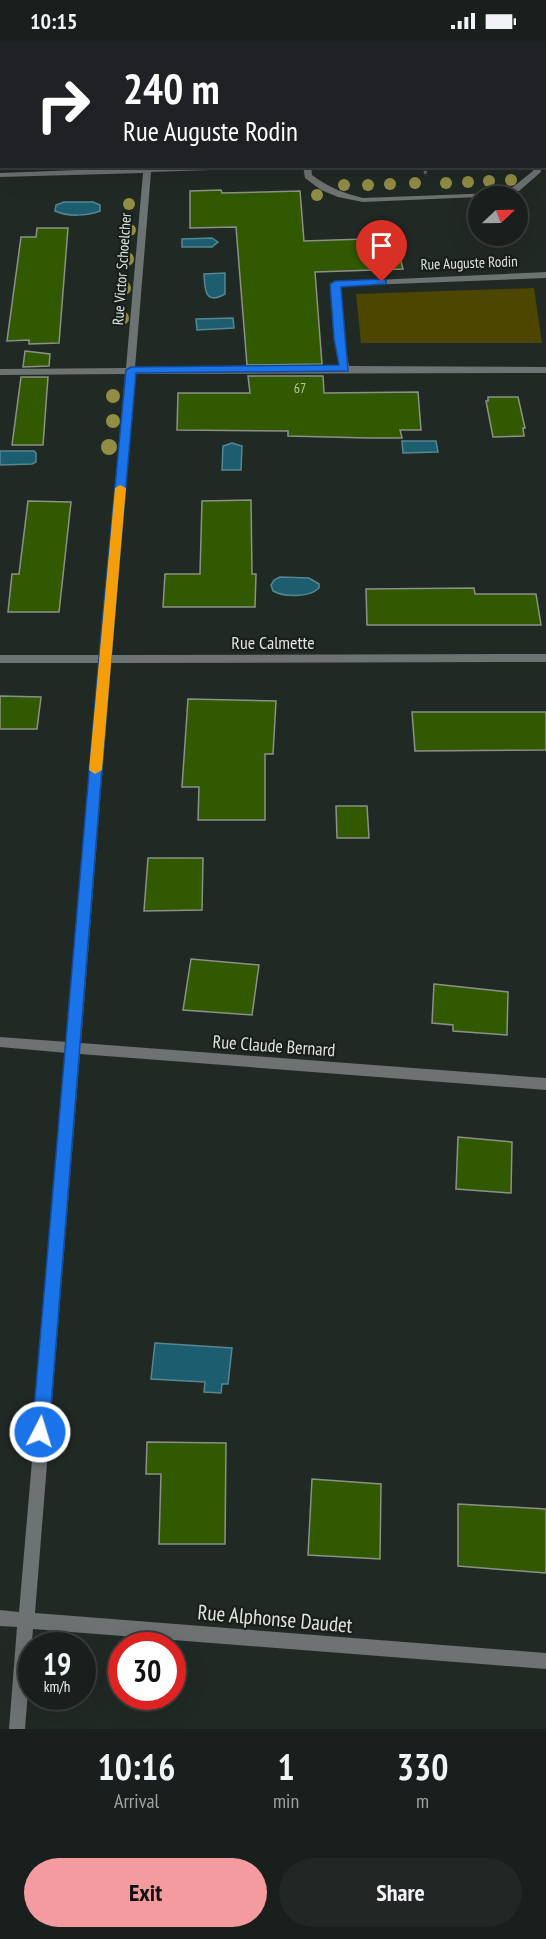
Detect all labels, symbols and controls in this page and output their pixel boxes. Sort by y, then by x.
text: 10:15 [30,7,78,35]
text: 240 m [123,61,220,116]
icon: right [24,66,102,144]
text: Rue Auguste Rodin [123,114,298,148]
north arrow [468,186,528,246]
map controls [468,186,528,246]
street label: Rue Victor Schoelcher [108,211,135,326]
pin [356,220,407,282]
icon: arrive [365,229,398,262]
street label: Rue Auguste Rodin [420,251,518,274]
house number: 67 [294,379,306,397]
street label: Rue Calmette [231,631,315,654]
street label: Rue Claude Bernard [212,1030,336,1061]
position arrow [8,1400,72,1464]
street label: Rue Alphonse Daudet [196,1598,354,1639]
speed limit sign: 30 [108,1632,186,1710]
text: 19 [43,1644,71,1683]
text: km/h [44,1677,70,1696]
text: 10:16 [98,1743,175,1790]
text: 1 [277,1743,295,1790]
text: 330 [397,1743,448,1790]
text: Arrival [114,1788,159,1814]
text: min [273,1788,299,1814]
text: m [416,1788,429,1814]
button: Exit [24,1858,267,1927]
button: Share [279,1858,522,1927]

